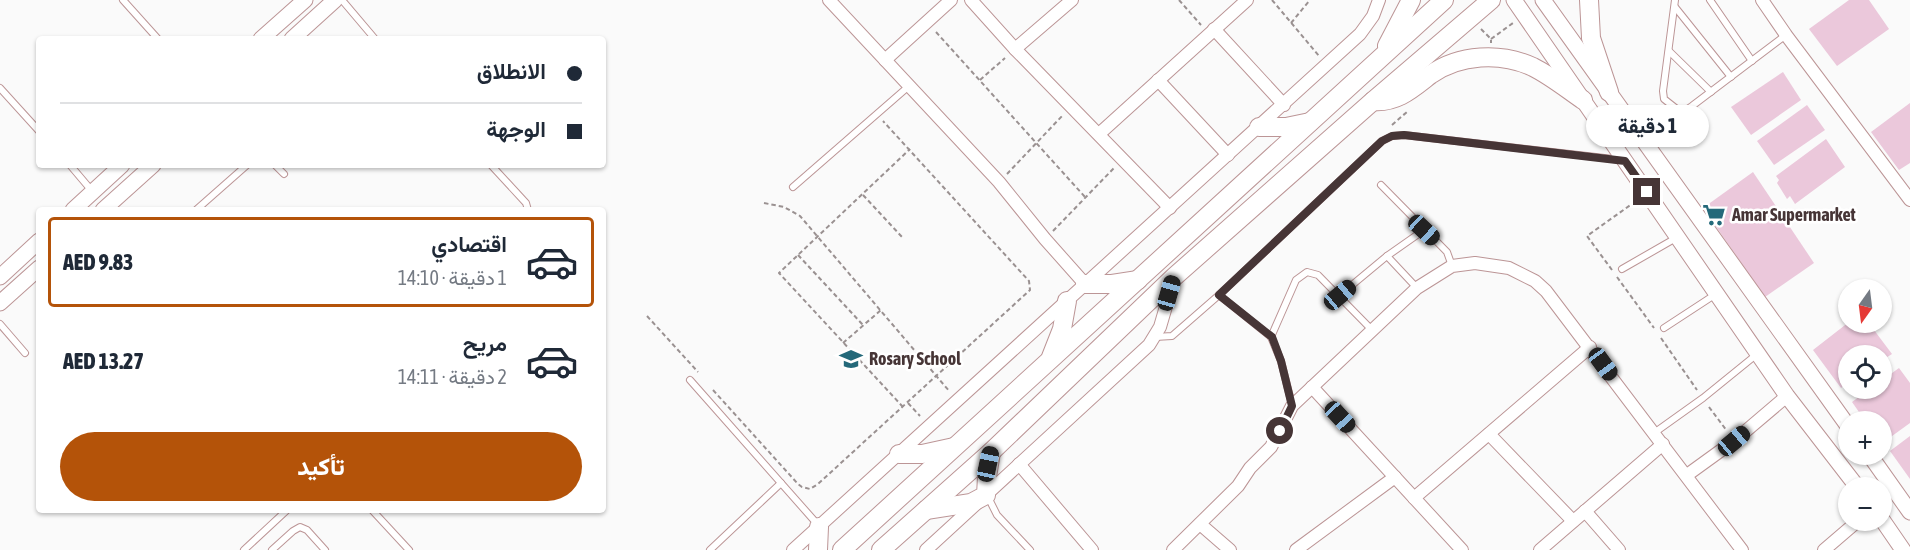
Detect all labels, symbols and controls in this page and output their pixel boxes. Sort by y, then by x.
text: الانطلاق [477,58,546,84]
callout: 1 دقيقة [1586,105,1708,147]
text: 1 دقيقة [1618,114,1677,137]
text: الوجهة [486,116,546,142]
route end [1633,178,1660,205]
supermarket icon: Amar Supermarket [1701,202,1727,228]
place label: Amar Supermarket [1731,204,1857,225]
car [1405,211,1443,249]
text: اقتصادي [431,231,507,257]
icon: car [525,235,579,289]
text: AED 9.83 [63,249,133,275]
text: 1 دقيقة · 14:10 [398,266,507,289]
car [1155,273,1183,313]
car [1320,277,1360,313]
north arrow [1838,279,1892,333]
map controls [1838,279,1892,531]
text: مريح [463,330,507,356]
icon: car [525,334,579,388]
car [1585,344,1621,384]
button: locate [1838,345,1892,399]
school or university icon: Rosary School [838,346,864,372]
text: AED 13.27 [63,348,144,374]
place label: Rosary School [869,348,961,369]
text: 2 دقيقة · 14:11 [398,365,507,388]
car [1321,398,1359,436]
button: + [1838,411,1892,465]
route start [1266,417,1293,444]
car [1714,423,1754,459]
button: تأكيد [60,432,582,501]
car [975,445,1001,483]
button: − [1838,477,1892,531]

